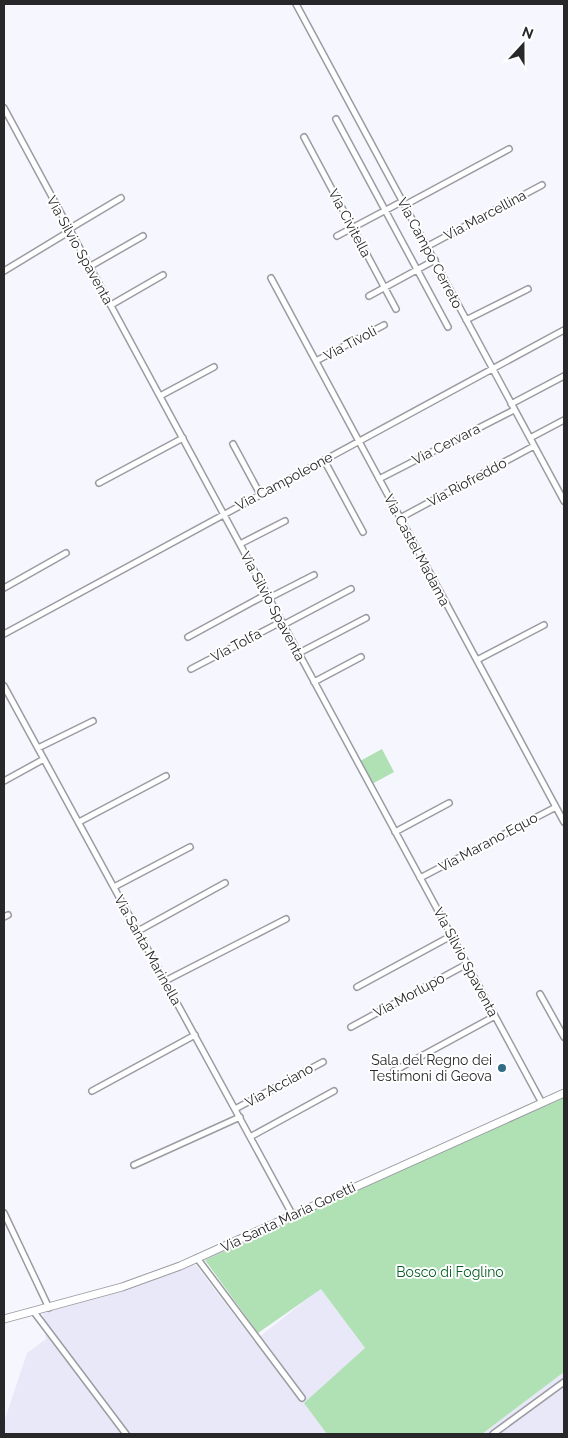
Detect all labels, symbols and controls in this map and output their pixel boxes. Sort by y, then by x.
north arrow [498,20,548,70]
text: N [520,23,536,42]
street label: Via Civitella [325,186,375,260]
street label: Via Marcellina [441,187,529,243]
street label: Via Silvio Spaventa [44,193,116,307]
street label: Via Campo Cerreto [394,195,466,311]
street label: Via Tivoli [321,322,379,364]
street label: Via Cervara [409,420,483,468]
street label: Via Campoleone [233,449,335,513]
street label: Via Riofreddo [425,454,509,510]
street label: Via Castel Madama [381,491,453,609]
street label: Via Silvio Spaventa [237,549,309,663]
street label: Via Tolfa [208,625,264,665]
street label: Via Marano Equo [436,809,540,875]
street label: Via Santa Marinella [111,892,185,1008]
street label: Via Silvio Spaventa [430,905,502,1019]
street label: Via Morlupo [371,970,447,1020]
place label: Sala del Regno dei Testimoni di Geova [370,1052,492,1084]
street label: Via Acciano [242,1060,316,1110]
marker: Sala del Regno dei Testimoni di Geova [496,1062,508,1074]
street label: Via Santa Maria Goretti [218,1179,358,1255]
park label: Bosco di Foglino [396,1264,504,1280]

